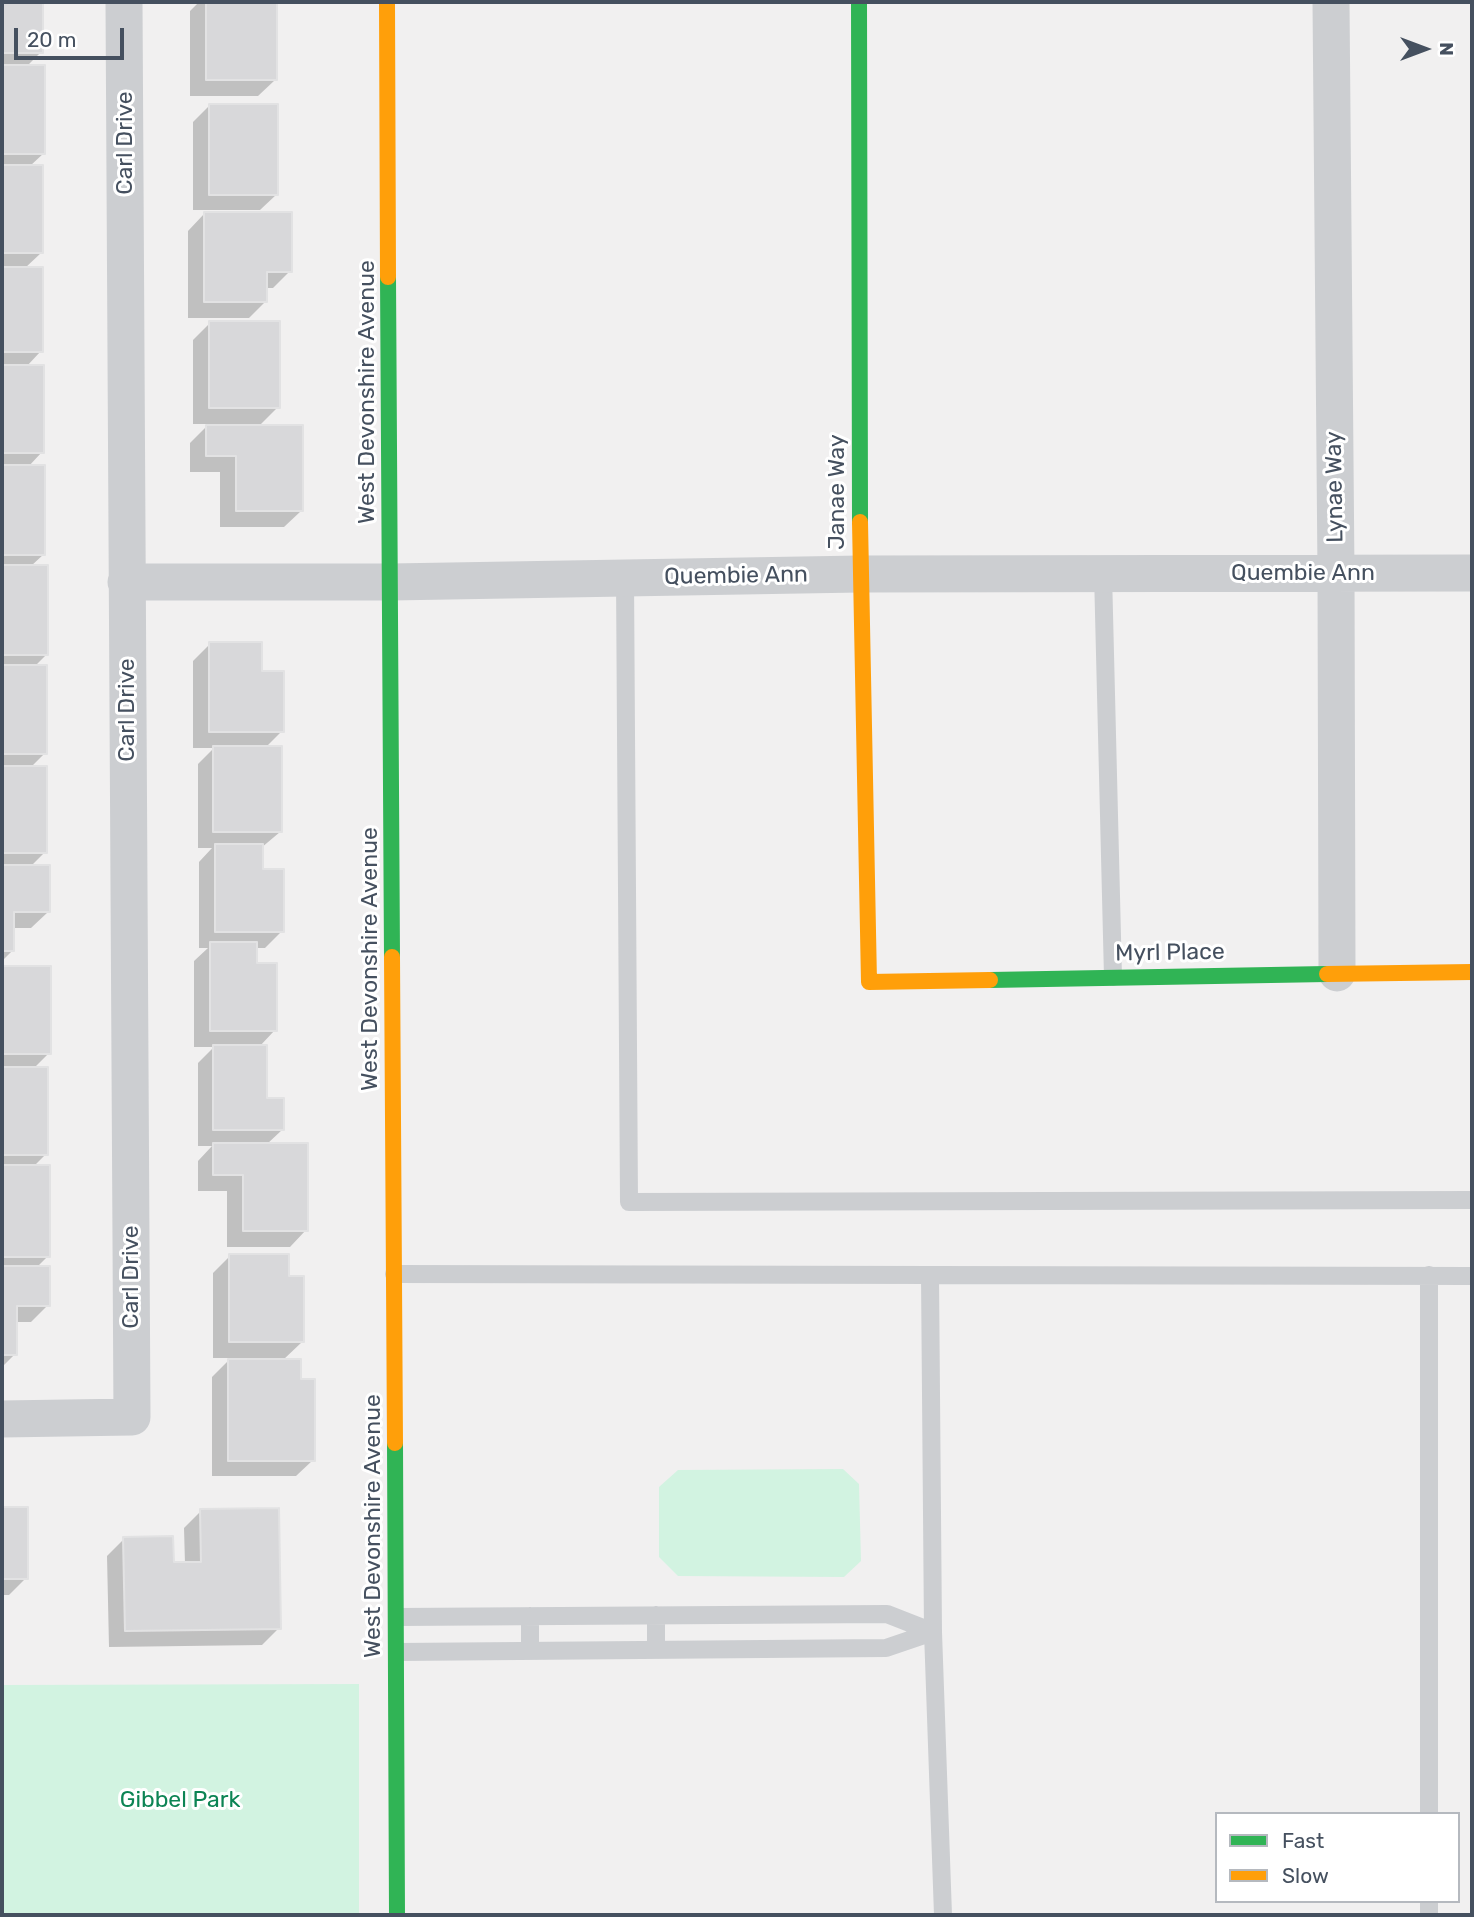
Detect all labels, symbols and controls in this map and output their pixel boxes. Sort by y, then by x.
scale bar [18,14,128,58]
north arrow [1390,14,1460,84]
text: 20 m [27,27,76,52]
text: N [1435,42,1458,56]
street label: Carl Drive [111,91,139,195]
street label: West Devonshire Avenue [353,260,381,524]
street label: Lynae Way [1320,431,1350,543]
street label: Janae Way [823,434,851,550]
street label: Quembie Ann [1231,559,1375,587]
street label: Quembie Ann [664,561,808,591]
street label: Carl Drive [113,658,141,762]
street label: West Devonshire Avenue [356,827,384,1091]
street label: Myrl Place [1115,938,1225,968]
street label: Carl Drive [117,1225,145,1329]
street label: West Devonshire Avenue [359,1394,387,1658]
park label: Gibbel Park [120,1786,240,1814]
legend [1215,1812,1460,1903]
text: Fast [1282,1828,1324,1853]
text: Slow [1282,1863,1329,1888]

